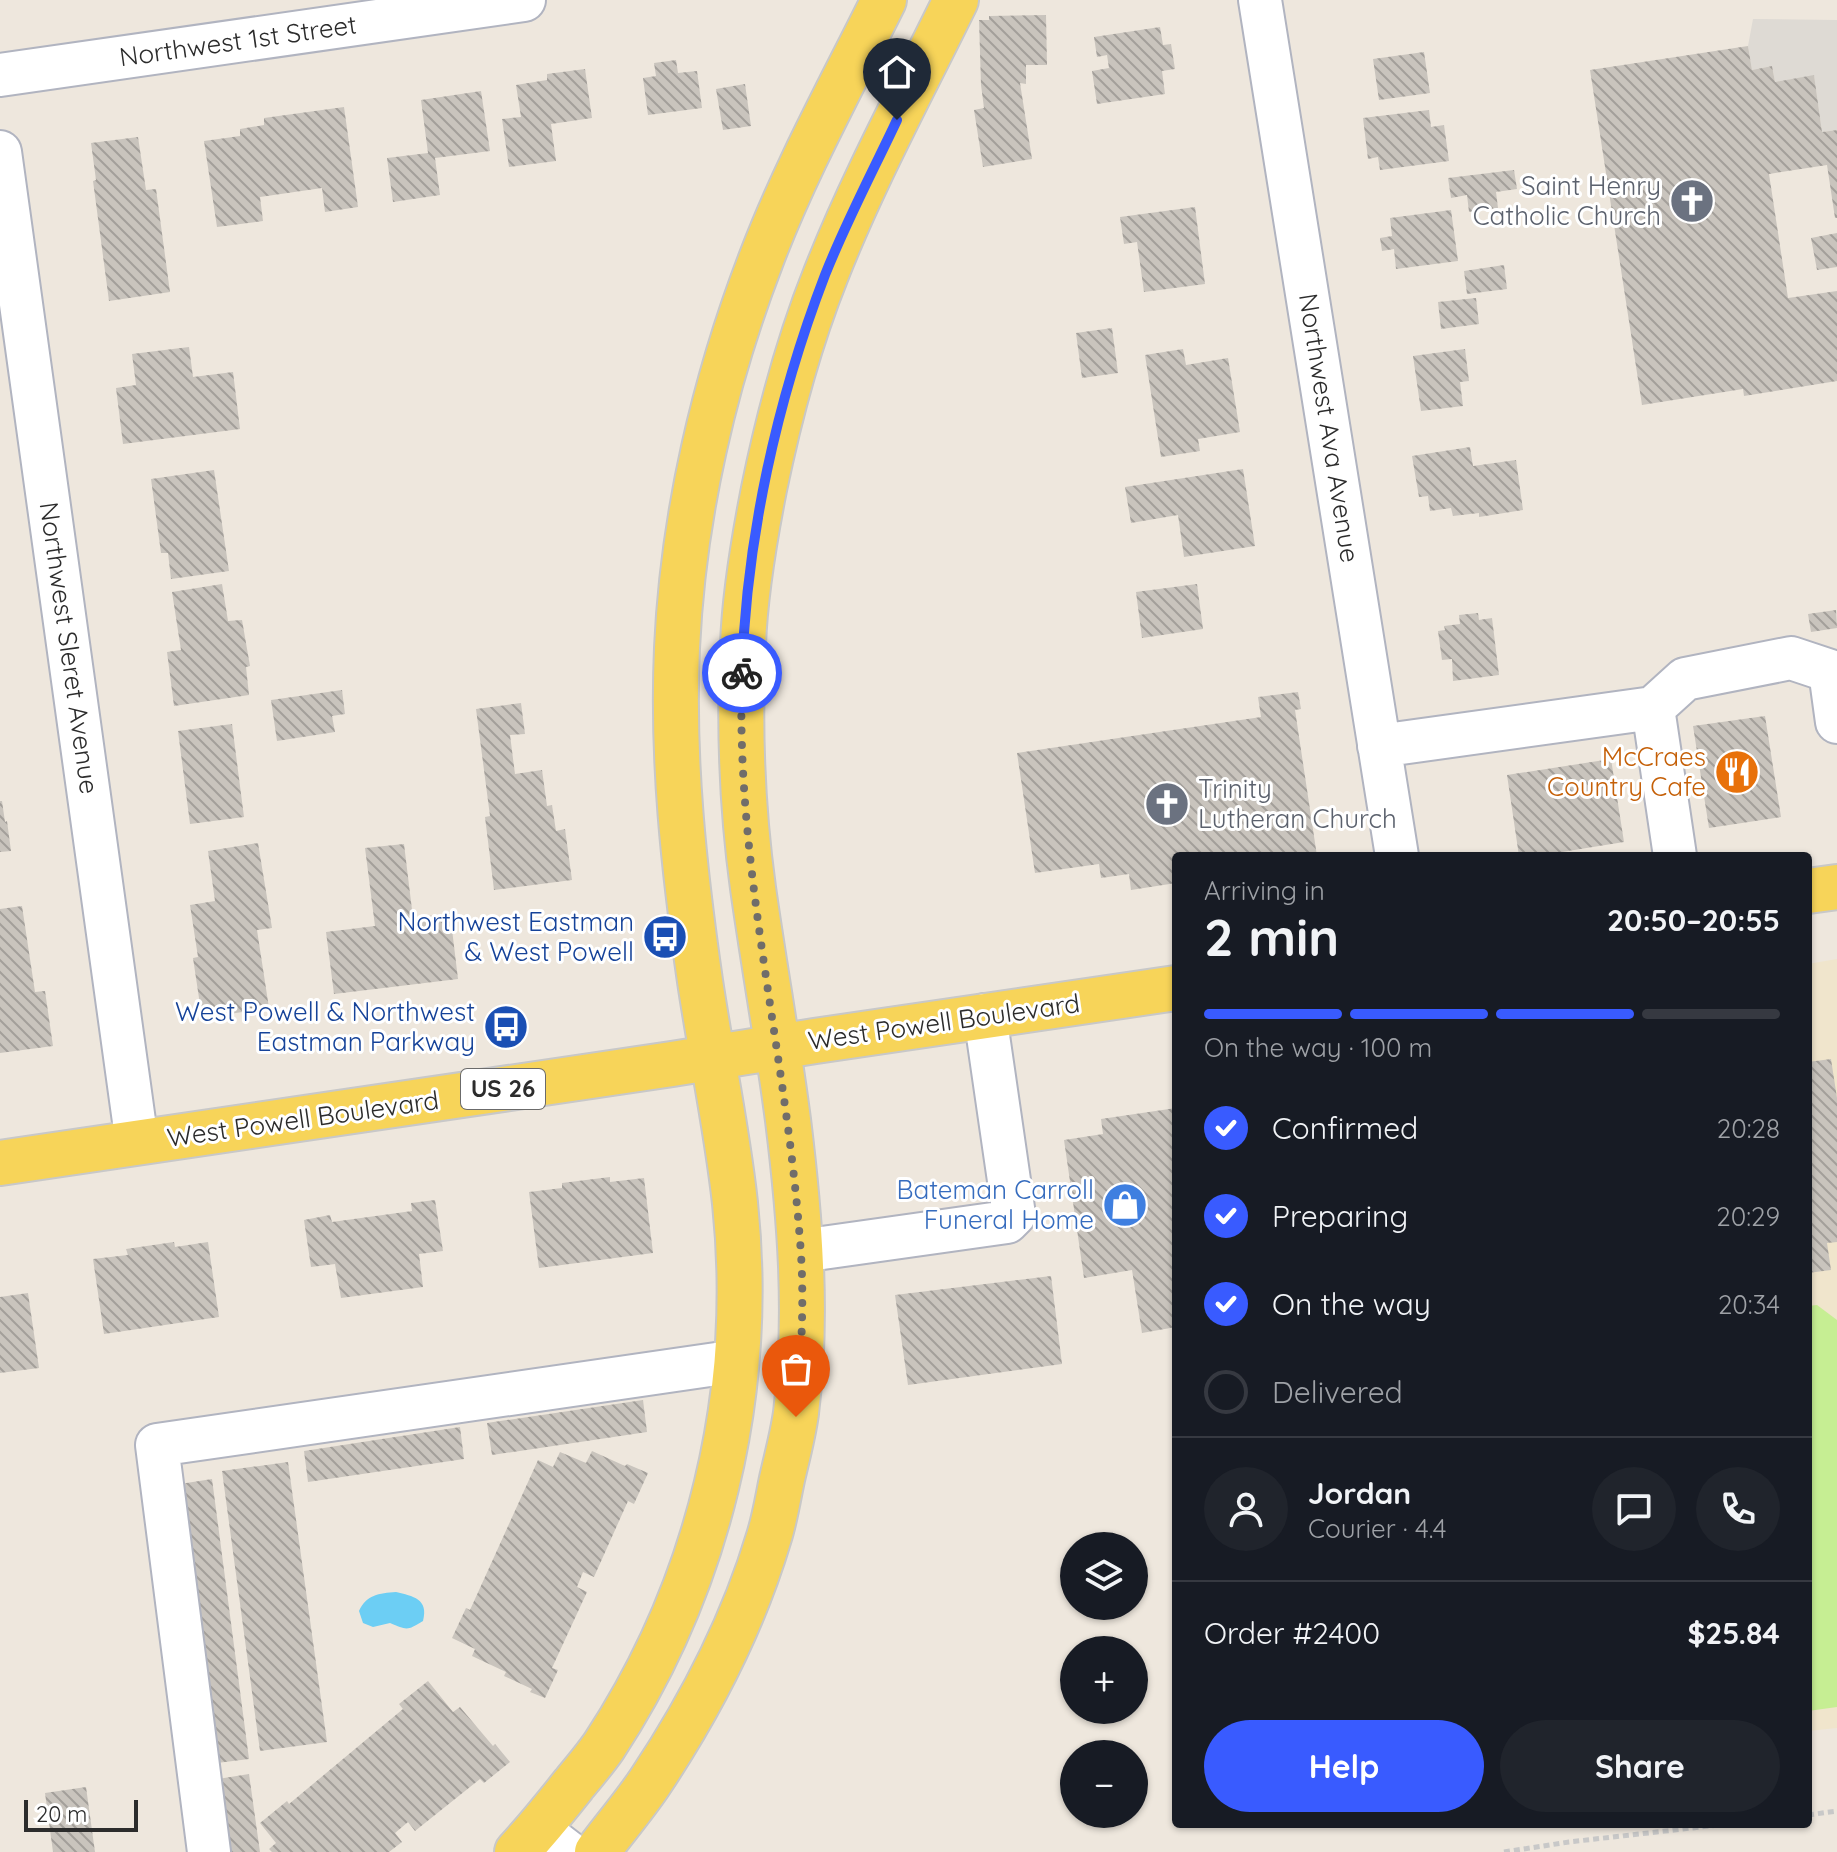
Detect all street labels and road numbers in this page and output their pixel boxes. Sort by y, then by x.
street label: Northwest 1st Street [117,8,359,74]
street label: Northwest Ava Avenue [1292,291,1367,565]
street label: Northwest Sleret Avenue [33,500,106,796]
street label: West Powell Boulevard [806,986,1082,1057]
road number: US 26 [461,1069,545,1109]
street label: West Powell Boulevard [165,1083,441,1154]

